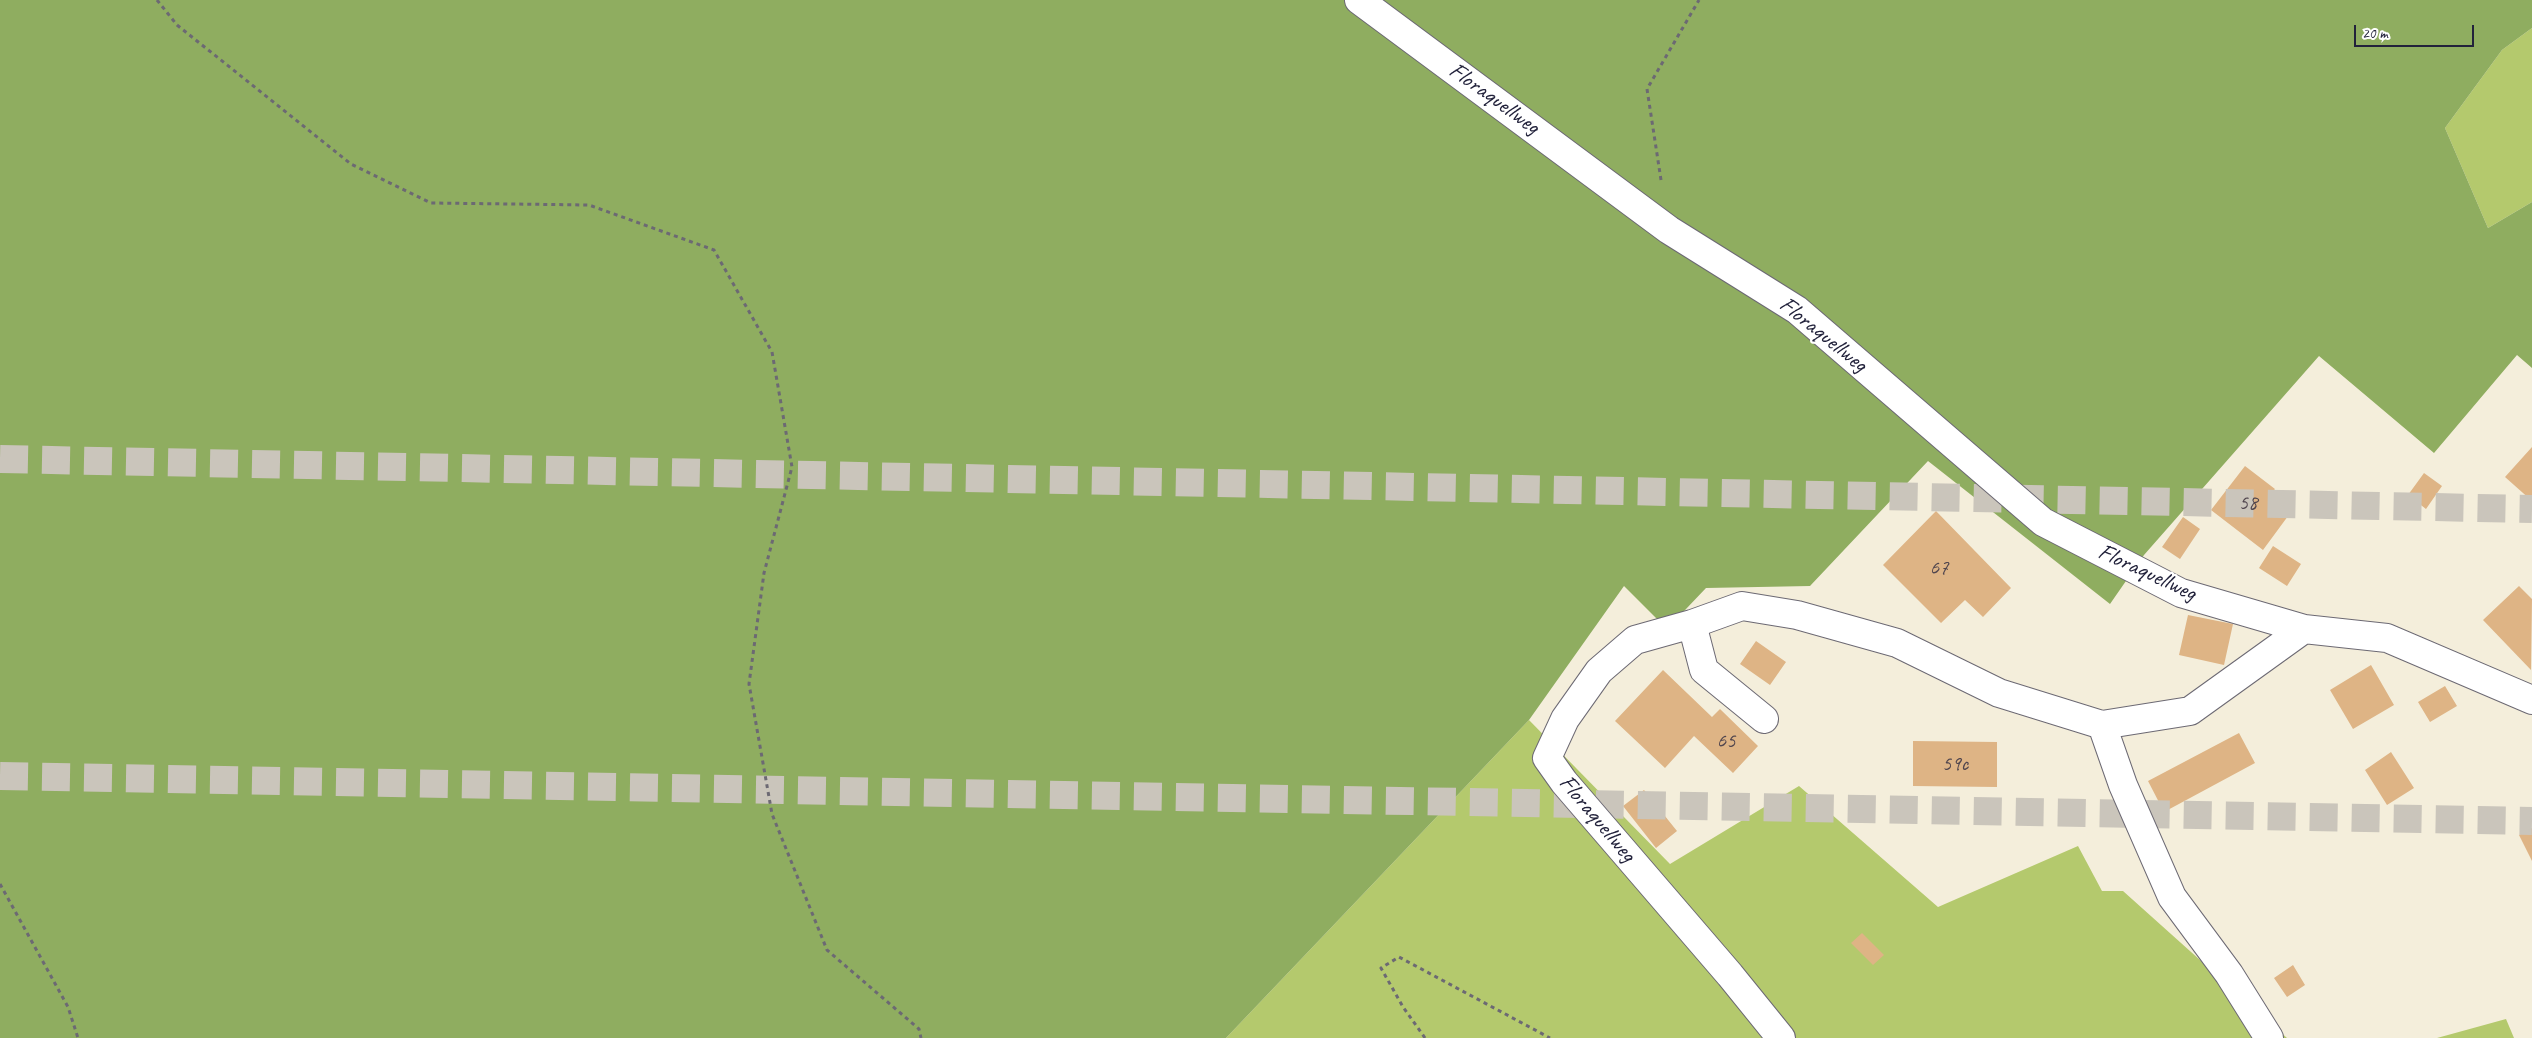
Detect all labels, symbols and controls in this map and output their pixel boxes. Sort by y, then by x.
scale bar [2357,15,2477,47]
text: 20 m [2362,24,2388,43]
street label: Floraquellweg [1443,56,1545,142]
street label: Floraquellweg [1773,291,1873,379]
house number: 58 [2239,490,2257,516]
street label: Floraquellweg [2093,538,2201,608]
house number: 67 [1930,555,1948,581]
house number: 65 [1717,728,1735,754]
house number: 59c [1942,751,1968,777]
street label: Floraquellweg [1552,770,1642,868]

